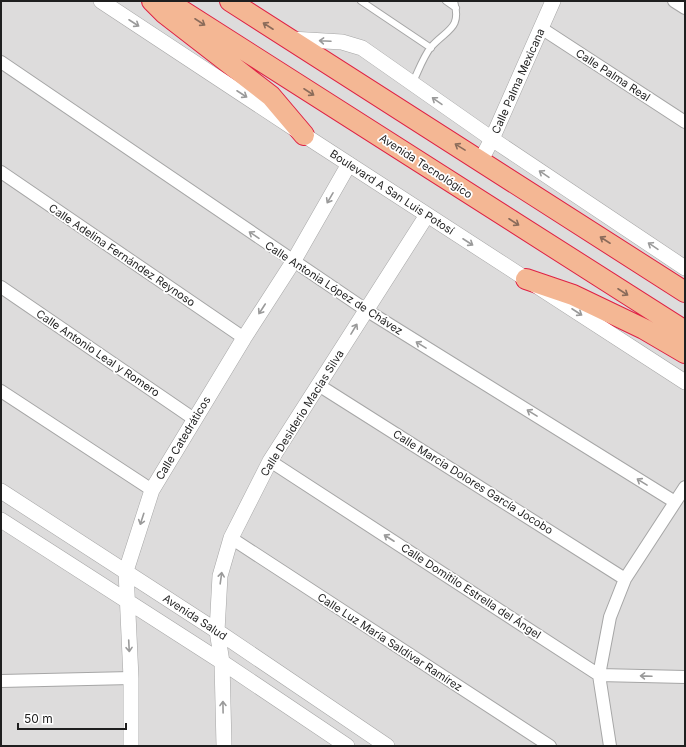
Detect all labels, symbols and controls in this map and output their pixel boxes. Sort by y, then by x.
one-way arrow [194,18,205,26]
one-way arrow [128,19,140,27]
one-way arrow [262,21,273,30]
street label: Calle Palma Mexicana [488,26,548,136]
one-way arrow [319,37,332,45]
street label: Calle Palma Real [573,46,653,104]
one-way arrow [304,88,315,96]
one-way arrow [236,90,247,98]
one-way arrow [432,97,443,105]
street label: Avenida Tecnológico [377,131,475,201]
one-way arrow [455,143,466,151]
street label: Boulevard A San Luis Potosí [327,147,457,238]
one-way arrow [539,170,550,178]
one-way arrow [325,192,333,204]
street label: Calle Adelina Fernández Reynoso [46,201,198,310]
one-way arrow [508,218,519,226]
one-way arrow [249,231,260,239]
one-way arrow [600,236,611,244]
one-way arrow [463,237,474,246]
street label: Calle Antonia López de Chávez [262,238,406,338]
one-way arrow [647,242,658,250]
one-way arrow [617,288,628,296]
one-way arrow [258,303,266,314]
street label: Calle Antonio Leal y Romero [34,306,163,400]
one-way arrow [572,308,583,316]
one-way arrow [351,323,359,335]
one-way arrow [415,340,427,348]
street label: Calle Desiderio Macías Silva [257,347,347,479]
street label: Calle Catedráticos [152,393,214,482]
one-way arrow [527,409,538,417]
street label: Calle Marcia Dolores García Jocobo [390,427,556,537]
one-way arrow [636,477,648,485]
one-way arrow [138,512,146,524]
one-way arrow [384,534,395,542]
street label: Calle Domitilo Estrella del Ángel [398,540,544,642]
one-way arrow [217,572,225,585]
street label: Calle Luz María Saldívar Ramírez [315,590,465,694]
street label: Avenida Salud [160,591,230,643]
one-way arrow [126,639,133,652]
one-way arrow [640,672,653,680]
one-way arrow [219,701,227,714]
scale bar [18,705,126,731]
text: 50 m [24,711,53,726]

